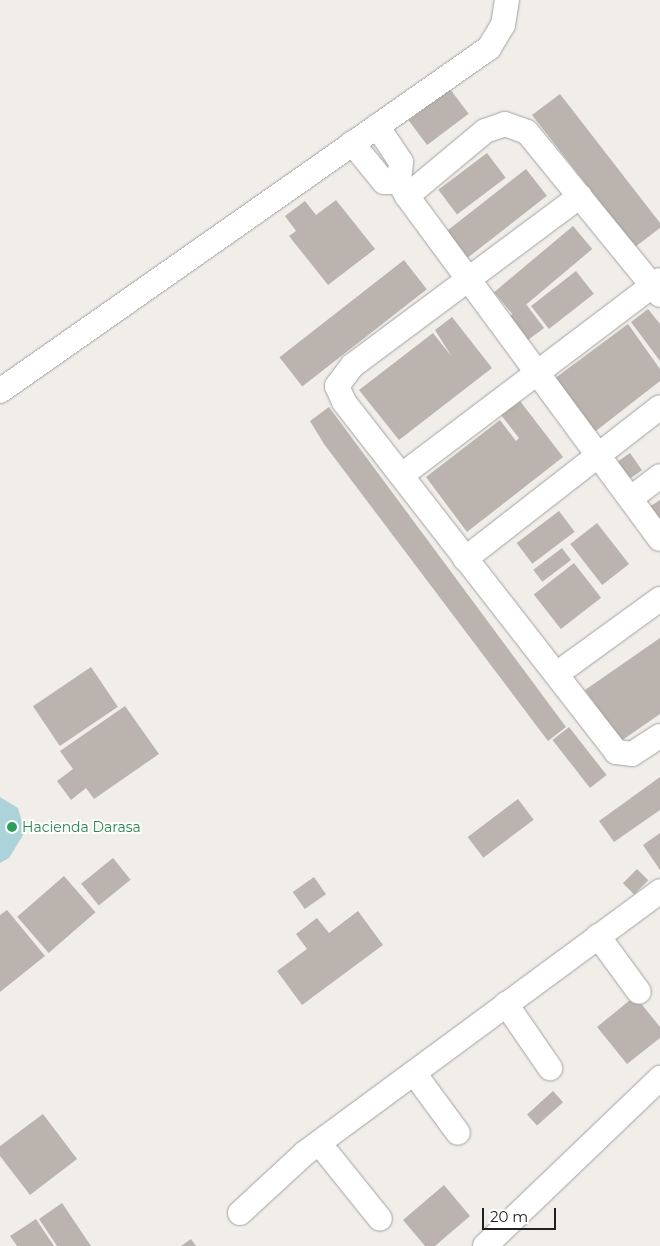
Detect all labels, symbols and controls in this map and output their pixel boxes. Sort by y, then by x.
place label: Hacienda Darasa [22,819,141,835]
marker: Hacienda Darasa [6,821,18,833]
scale bar [485,1198,559,1230]
text: 20 m [490,1207,528,1226]

